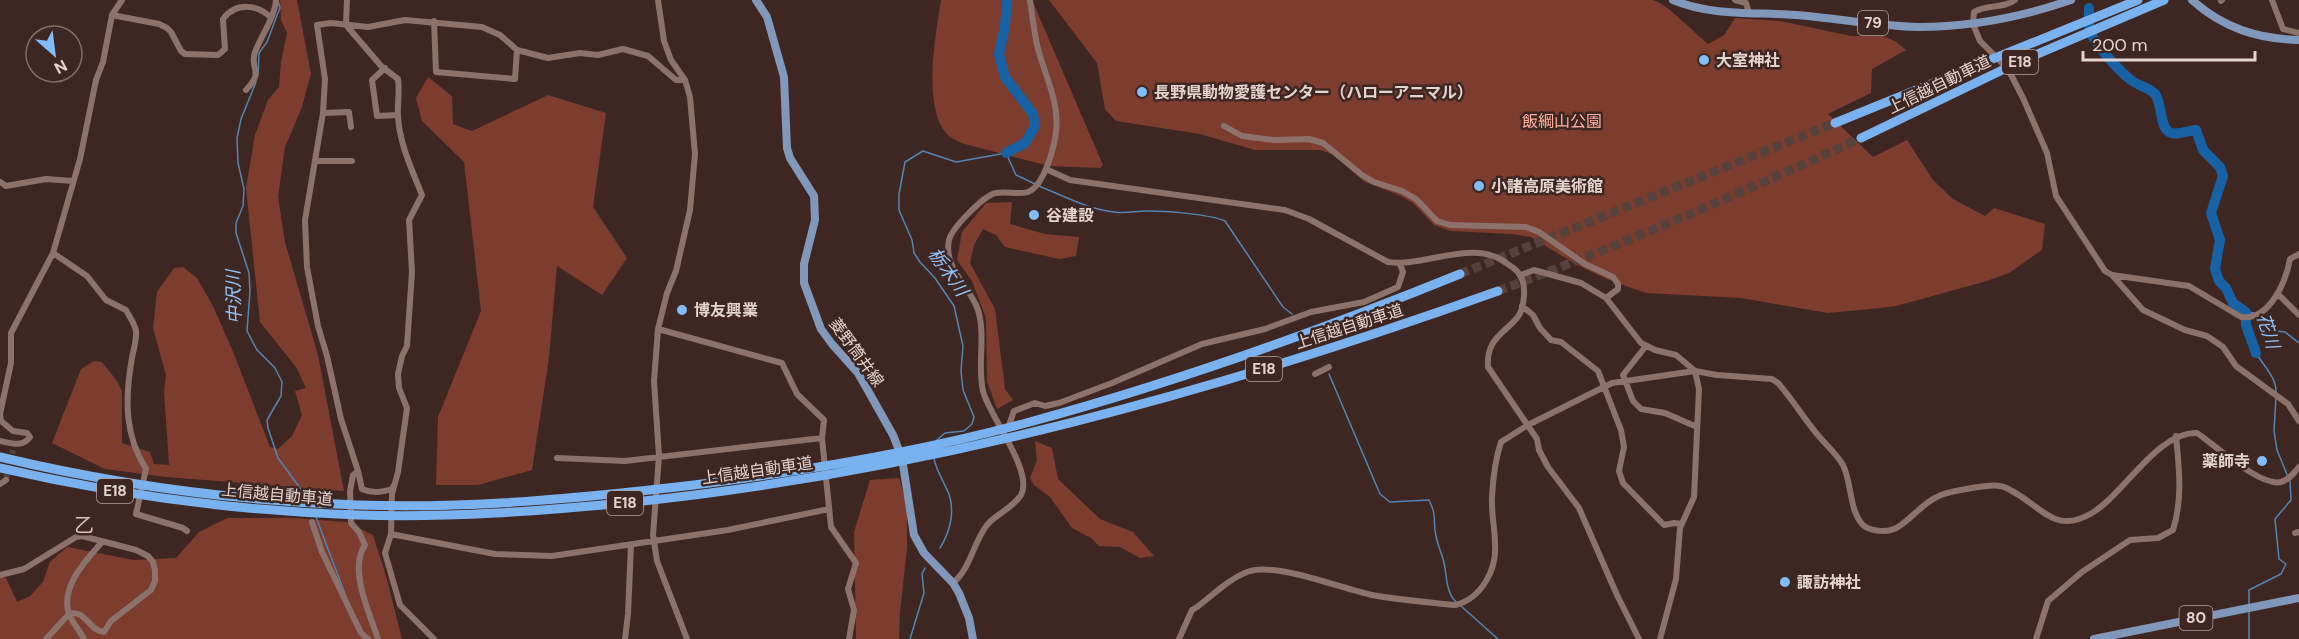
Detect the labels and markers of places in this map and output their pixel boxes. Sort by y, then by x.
place label: 大室神社 [1716,50,1780,71]
marker: 大室神社 [1697,53,1711,67]
place label: 長野県動物愛護センター（ハローアニマル） [1154,82,1473,103]
marker: 長野県動物愛護センター（ハローアニマル） [1135,85,1149,99]
place label: 小諸高原美術館 [1491,176,1603,197]
marker: 小諸高原美術館 [1472,179,1486,193]
place label: 谷建設 [1046,205,1094,226]
marker: 谷建設 [1027,208,1041,222]
place label: 博友興業 [694,300,758,321]
marker: 博友興業 [675,303,689,317]
place label: 薬師寺 [2202,451,2250,472]
marker: 薬師寺 [2255,454,2269,468]
place label: 諏訪神社 [1797,572,1861,593]
marker: 諏訪神社 [1778,575,1792,589]

